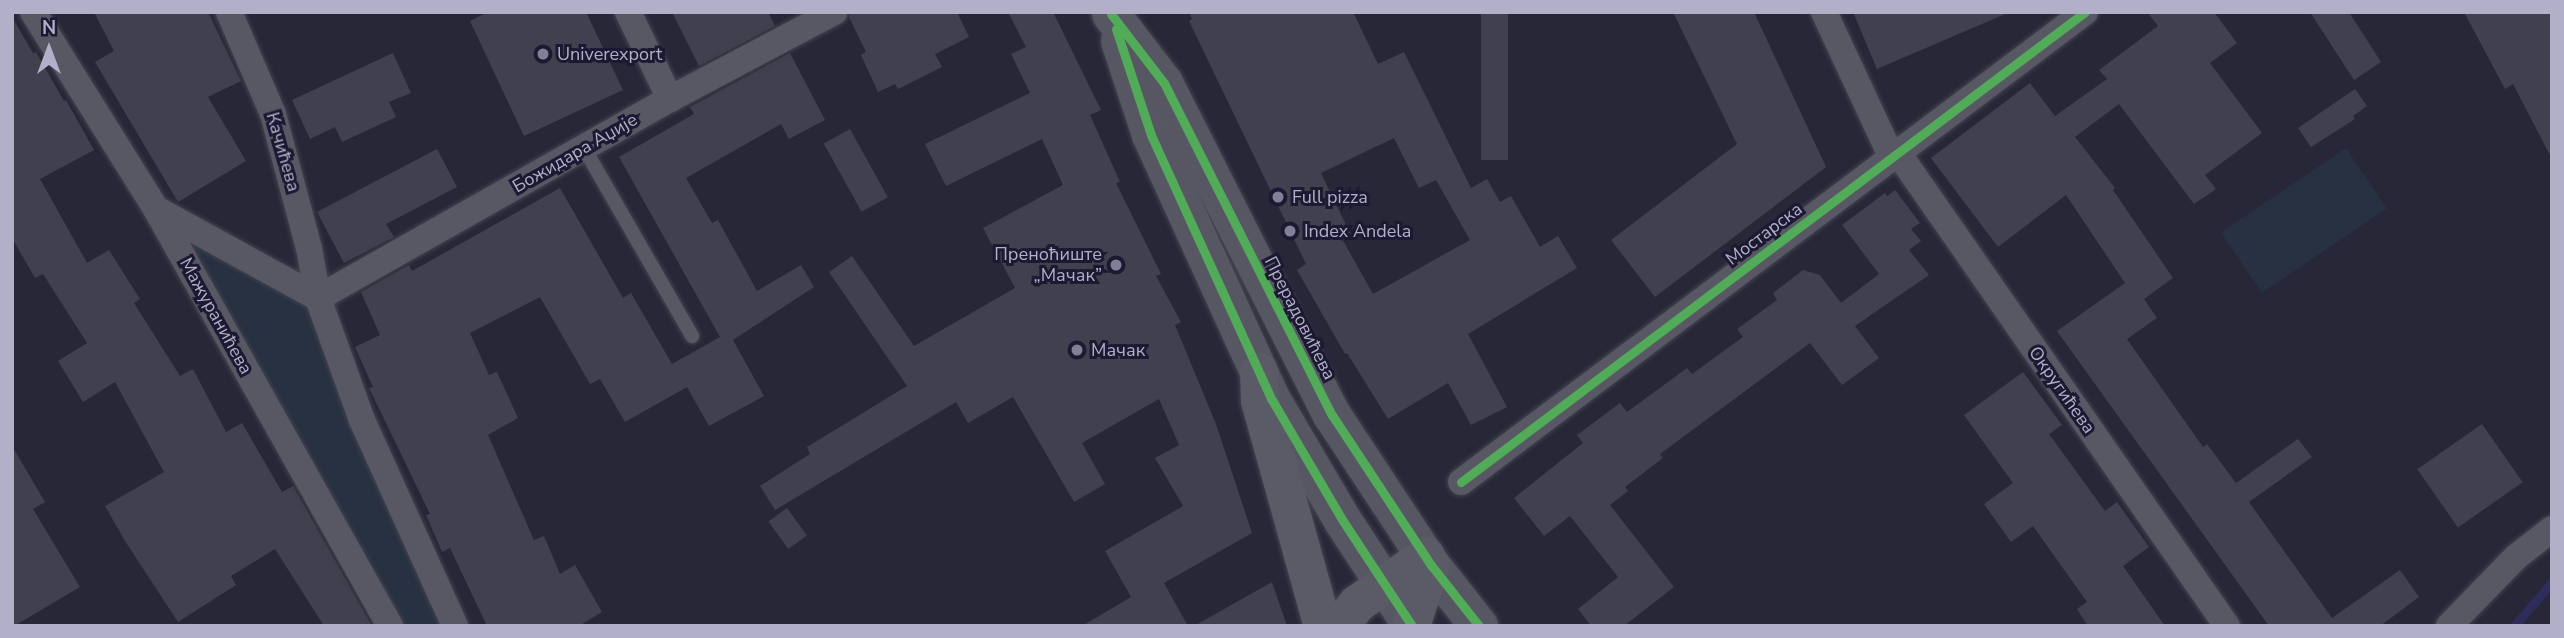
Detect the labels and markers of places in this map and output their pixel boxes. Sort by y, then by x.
place label: Univerexport [557,43,662,65]
marker: Univerexport [535,46,551,62]
place label: Full pizza [1292,186,1368,208]
marker: Full pizza [1270,189,1286,205]
place label: Index Andela [1304,220,1411,242]
marker: Index Andela [1282,223,1298,239]
place label: Преноћиште „Мачак” [994,244,1102,286]
marker: Преноћиште „Мачак” [1108,257,1124,273]
place label: Мачак [1091,339,1145,361]
marker: Мачак [1069,342,1085,358]

